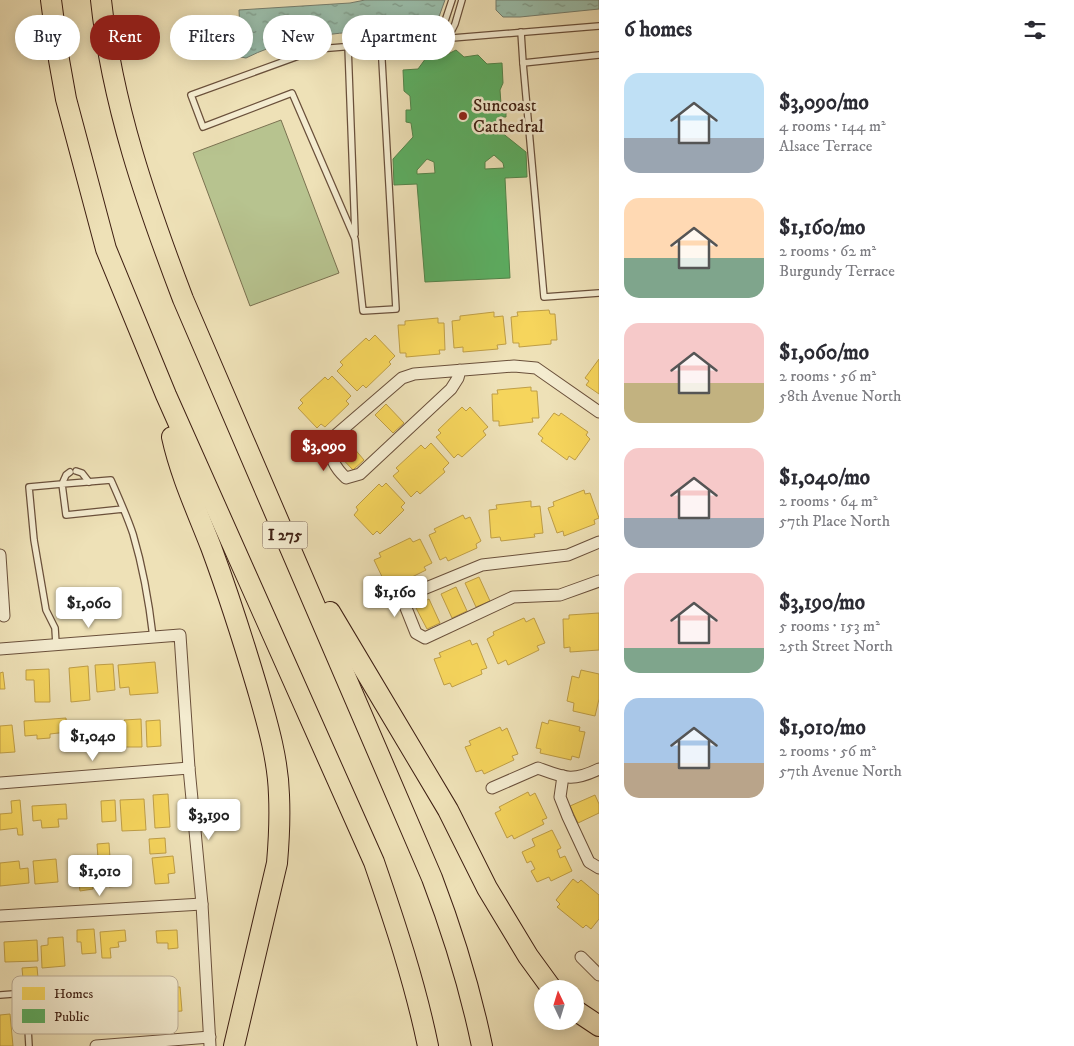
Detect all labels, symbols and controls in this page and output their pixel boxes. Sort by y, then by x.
chip: Buy [15,15,80,60]
chip: Rent [90,15,160,60]
chip: Filters [170,15,253,60]
chip: New [263,15,332,60]
chip: Apartment [342,15,455,60]
icon: filters [1021,16,1049,44]
text: 6 homes [624,17,692,43]
text: $3,090/mo [779,90,869,116]
icon: home [664,93,724,153]
place label: Suncoast Cathedral [473,95,545,138]
marker: Suncoast Cathedral [457,110,469,122]
text: 4 rooms · 144 m² [779,116,886,136]
text: Alsace Terrace [779,136,872,156]
text: $1,160/mo [779,215,865,241]
icon: home [664,218,724,278]
text: 2 rooms · 62 m² [779,241,876,261]
text: Burgundy Terrace [779,261,895,281]
text: $1,060/mo [779,340,869,366]
icon: home [664,343,724,403]
text: 2 rooms · 56 m² [779,366,876,386]
text: 58th Avenue North [779,386,901,406]
pin: $3,090 [283,430,365,472]
text: $3,090 [302,436,346,456]
text: $1,040/mo [779,465,870,491]
icon: home [664,468,724,528]
text: 2 rooms · 64 m² [779,491,878,511]
text: 57th Place North [779,511,890,531]
road number: I 275 [262,522,308,548]
pin: $1,160 [354,576,436,618]
text: $1,160 [374,582,416,602]
pin: $1,060 [48,586,130,629]
text: $3,190/mo [779,590,865,616]
text: $1,060 [67,593,111,613]
icon: home [664,593,724,653]
text: 5 rooms · 153 m² [779,616,880,636]
text: 25th Street North [779,636,893,656]
text: $1,010/mo [779,715,866,741]
icon: home [664,718,724,778]
pin: $1,040 [52,720,134,762]
text: $1,040 [70,726,116,746]
text: 2 rooms · 56 m² [779,741,876,761]
text: 57th Avenue North [779,761,902,781]
pin: $3,190 [168,798,250,841]
text: $3,190 [188,805,230,825]
pin: $1,010 [59,854,141,897]
text: $1,010 [79,861,121,881]
legend [12,976,178,1034]
north arrow [534,980,584,1030]
map controls [534,980,584,1030]
text: Homes [54,985,94,1003]
text: Public [54,1008,89,1026]

